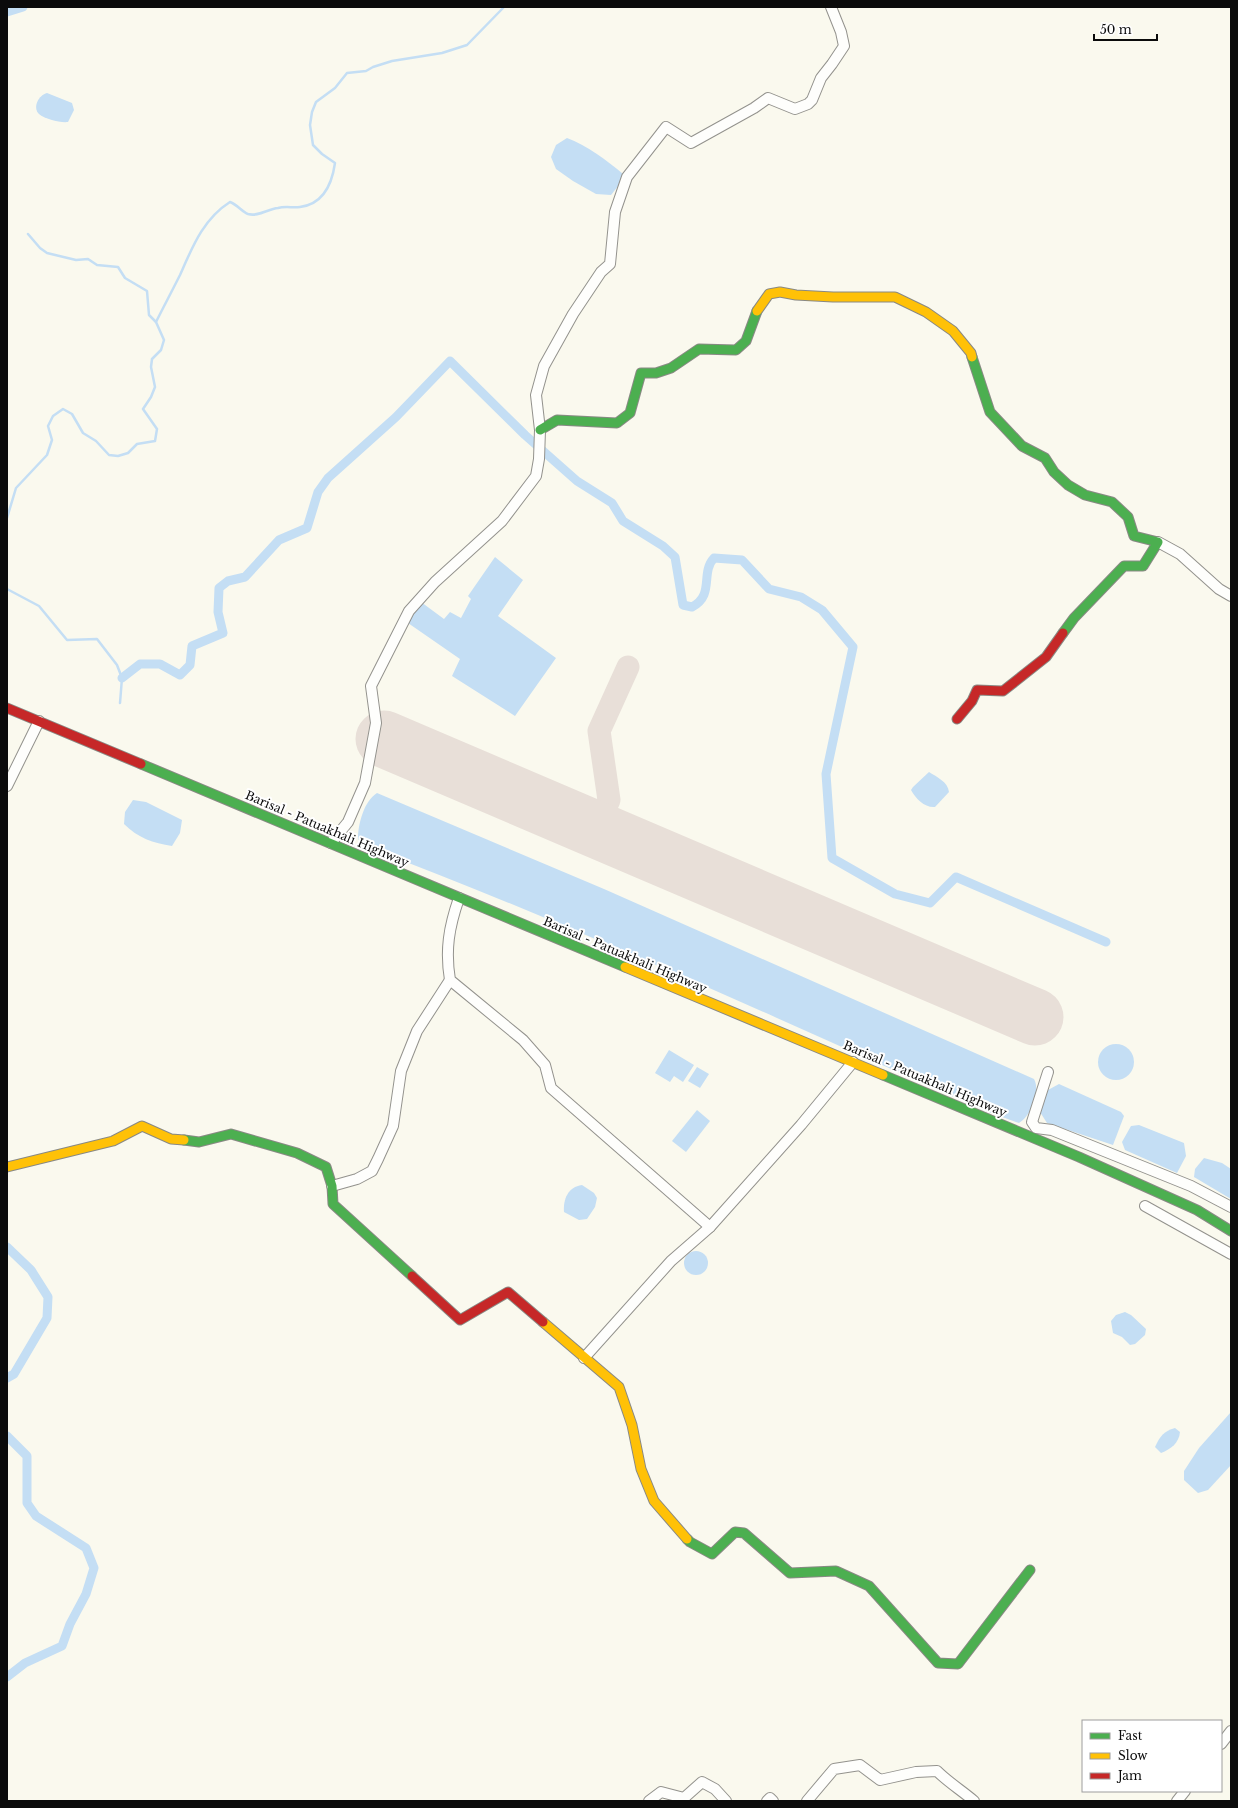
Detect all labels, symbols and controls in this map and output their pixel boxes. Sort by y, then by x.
scale bar [1094,16,1157,42]
text: 50 m [1100,22,1132,37]
street label: Barisal - Patuakhali Highway [243,787,412,870]
street label: Barisal - Patuakhali Highway [541,913,710,996]
street label: Barisal - Patuakhali Highway [841,1037,1010,1120]
legend [1082,1720,1222,1792]
text: Fast [1118,1728,1143,1743]
text: Slow [1118,1748,1148,1763]
text: Jam [1116,1768,1142,1783]

